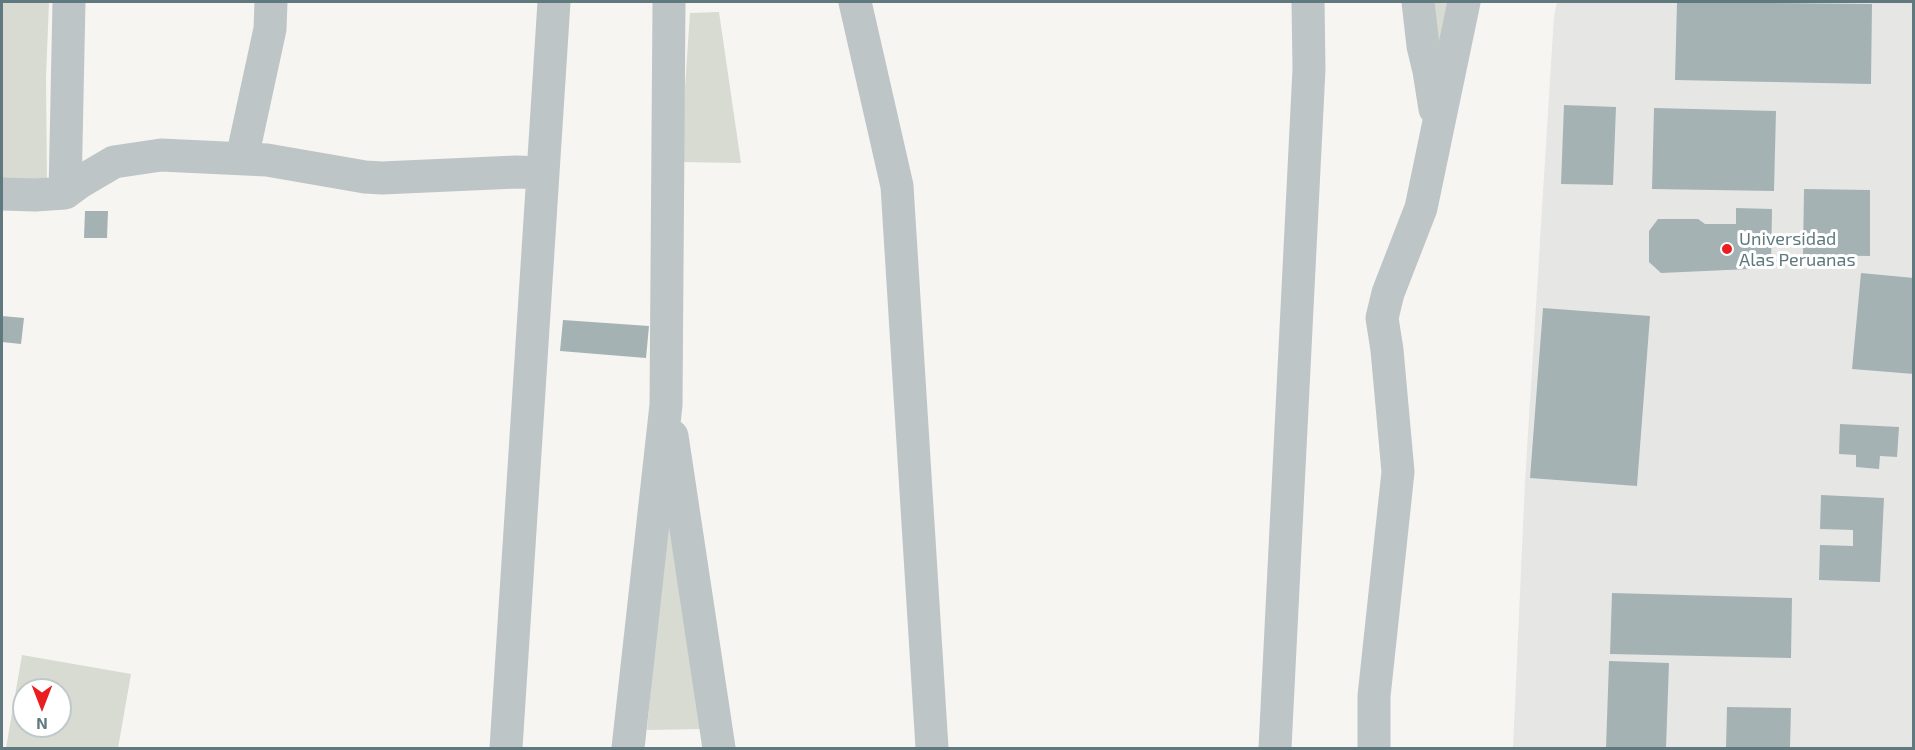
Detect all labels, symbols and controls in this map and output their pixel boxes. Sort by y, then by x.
place label: Universidad Alas Peruanas [1739,228,1856,270]
marker: Universidad Alas Peruanas [1720,242,1734,256]
north arrow [12,678,72,738]
text: N [36,715,48,734]

